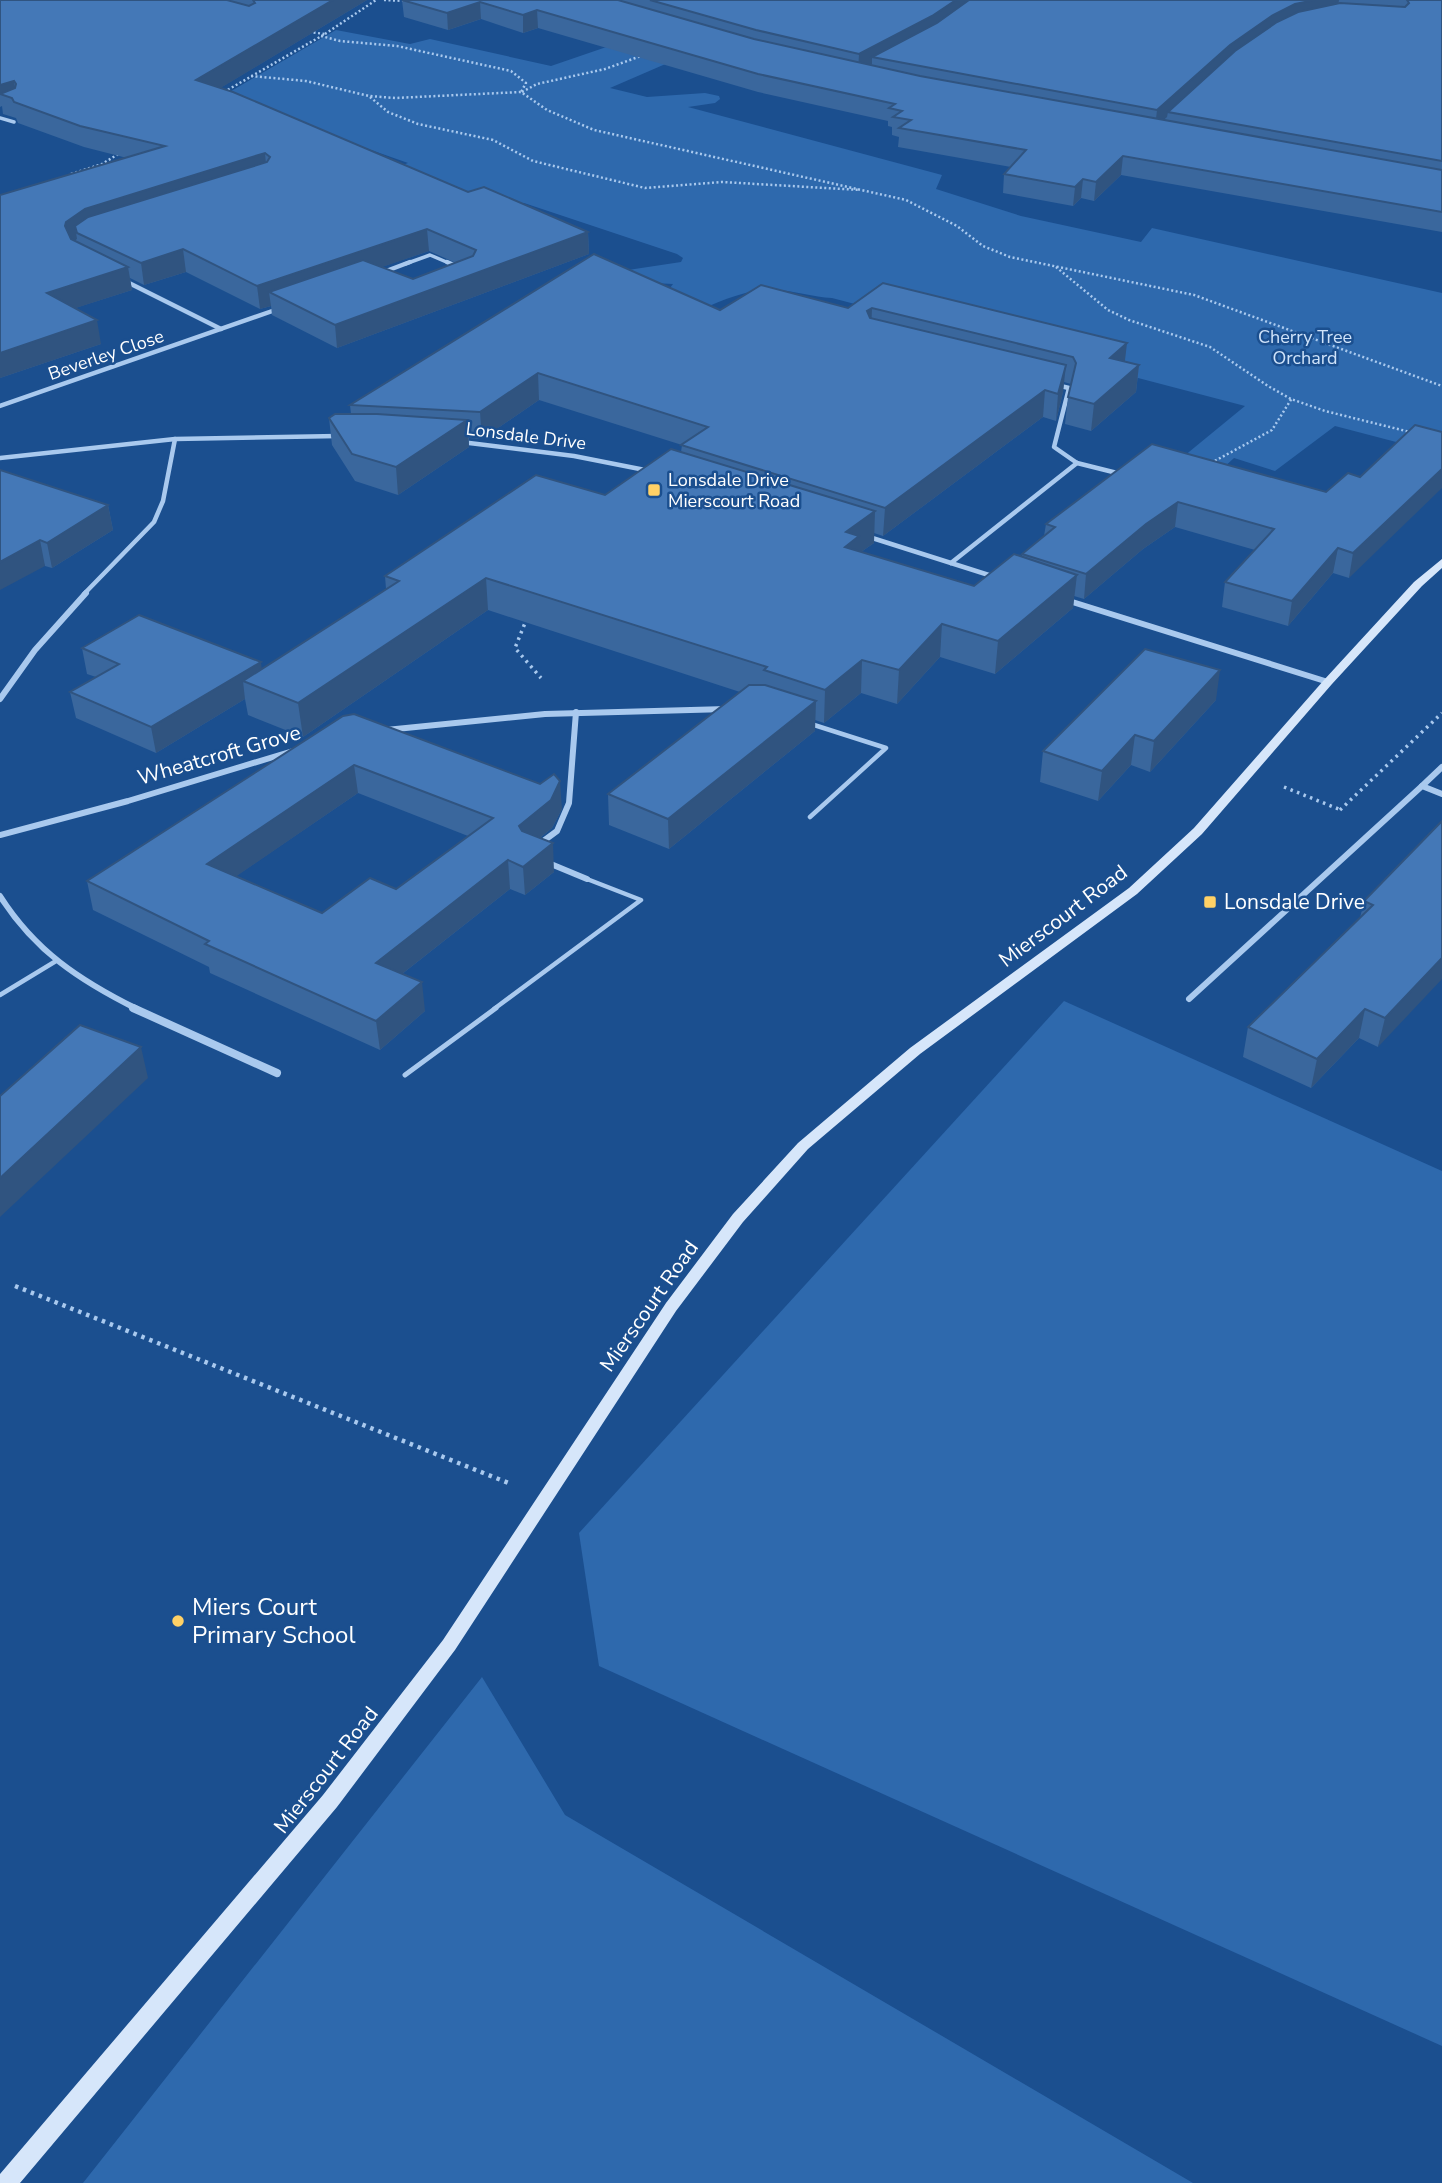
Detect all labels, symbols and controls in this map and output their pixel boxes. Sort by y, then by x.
street label: Beverley Close [45,324,167,386]
park label: Cherry Tree Orchard [1258,325,1352,370]
street label: Lonsdale Drive [465,417,587,455]
place label: Lonsdale Drive Mierscourt Road [668,468,800,513]
marker: Lonsdale Drive Mierscourt Road [646,482,662,498]
street label: Wheatcroft Grove [134,718,304,792]
street label: Mierscourt Road [993,858,1133,974]
place label: Lonsdale Drive [1224,888,1365,916]
marker: Lonsdale Drive [1202,894,1218,910]
street label: Mierscourt Road [593,1235,705,1377]
place label: Miers Court Primary School [192,1591,356,1651]
marker: Miers Court Primary School [170,1613,186,1629]
street label: Mierscourt Road [268,1701,384,1839]

